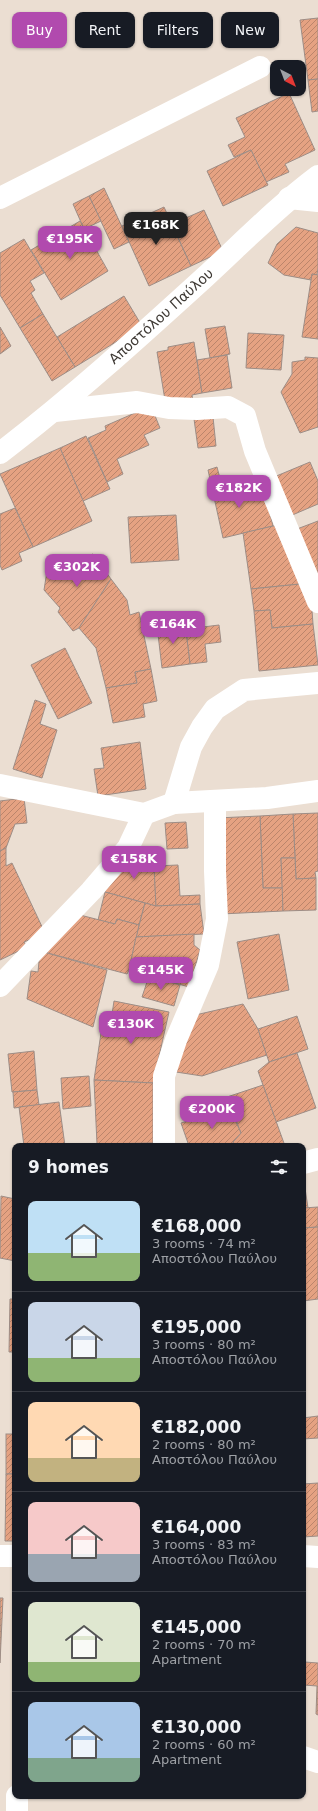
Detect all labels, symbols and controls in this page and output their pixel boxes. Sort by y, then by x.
chip: Buy [12,12,67,48]
chip: Rent [75,12,135,48]
chip: Filters [143,12,213,48]
chip: New [221,12,279,48]
north arrow [270,60,306,96]
map controls [270,60,306,96]
pin: €168K [128,212,184,246]
text: €168K [133,217,179,232]
pin: €195K [42,226,98,260]
text: €195K [47,231,93,246]
street label: Αποστόλου Παύλου [106,265,216,367]
pin: €182K [211,475,267,509]
text: €182K [216,480,262,495]
pin: €302K [49,554,105,588]
text: €302K [54,559,100,574]
pin: €164K [145,611,201,645]
text: €164K [150,616,196,631]
pin: €158K [106,846,162,880]
text: €158K [111,851,157,866]
pin: €145K [133,957,189,991]
text: €145K [138,962,184,977]
pin: €130K [103,1011,159,1045]
text: €130K [108,1016,154,1031]
pin: €200K [184,1096,240,1130]
text: €200K [189,1101,235,1116]
icon: filters [268,1156,290,1178]
text: 9 homes [28,1157,109,1177]
text: €168,000 [152,1216,241,1236]
icon: home [60,1217,108,1265]
text: 3 rooms · 74 m² [152,1236,256,1251]
text: Αποστόλου Παύλου [152,1251,277,1266]
text: €195,000 [152,1317,241,1337]
icon: home [60,1318,108,1366]
text: 3 rooms · 80 m² [152,1337,256,1352]
text: Αποστόλου Παύλου [152,1352,277,1367]
text: €182,000 [152,1417,241,1437]
icon: home [60,1418,108,1466]
text: 2 rooms · 80 m² [152,1437,256,1452]
text: Αποστόλου Παύλου [152,1452,277,1467]
text: €164,000 [152,1517,241,1537]
icon: home [60,1518,108,1566]
text: 3 rooms · 83 m² [152,1537,256,1552]
text: Αποστόλου Παύλου [152,1552,277,1567]
text: €145,000 [152,1617,241,1637]
icon: home [60,1618,108,1666]
text: 2 rooms · 70 m² [152,1637,256,1652]
text: Apartment [152,1652,222,1667]
text: €130,000 [152,1717,241,1737]
icon: home [60,1718,108,1766]
text: 2 rooms · 60 m² [152,1737,256,1752]
text: Apartment [152,1752,222,1767]

